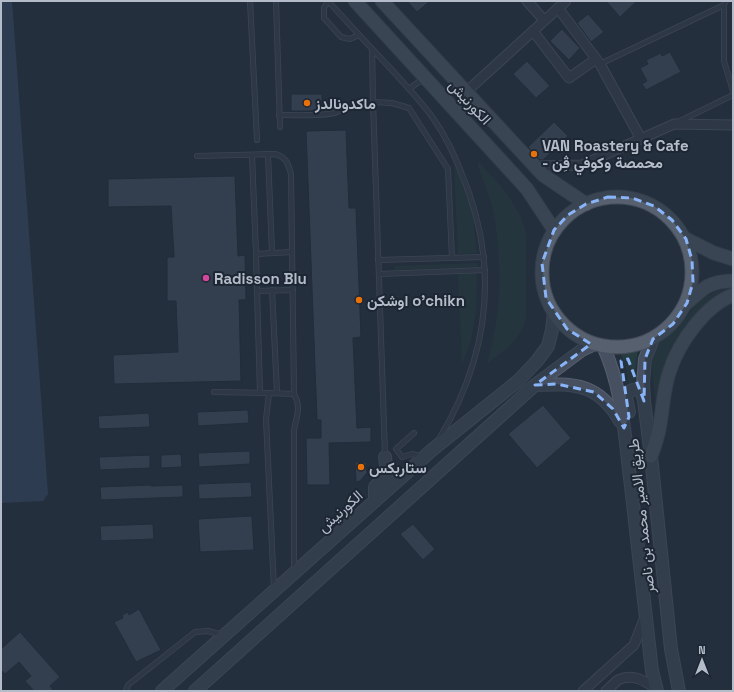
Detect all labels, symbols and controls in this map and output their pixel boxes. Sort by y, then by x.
street label: الكورنيش [444,76,496,129]
place label: ماكدونالدز [314,94,376,113]
marker: ماكدونالدز [302,98,312,108]
place label: VAN Roastery & Cafe - محمصة وكوفي ڤِن [542,136,689,176]
marker: VAN Roastery & Cafe - محمصة وكوفي ڤِن [529,149,539,159]
place label: Radisson Blu [214,269,307,288]
marker: Radisson Blu [201,273,211,283]
place label: اوشكن o'chikn [367,291,465,310]
marker: اوشكن o'chikn [354,295,364,305]
street label: طريق الامير محمد بن ناصر [623,437,660,595]
place label: ستاربكس [369,458,427,477]
marker: ستاربكس [356,462,366,472]
street label: الكورنيش [313,486,367,537]
north arrow [682,640,722,680]
text: N [698,643,706,657]

